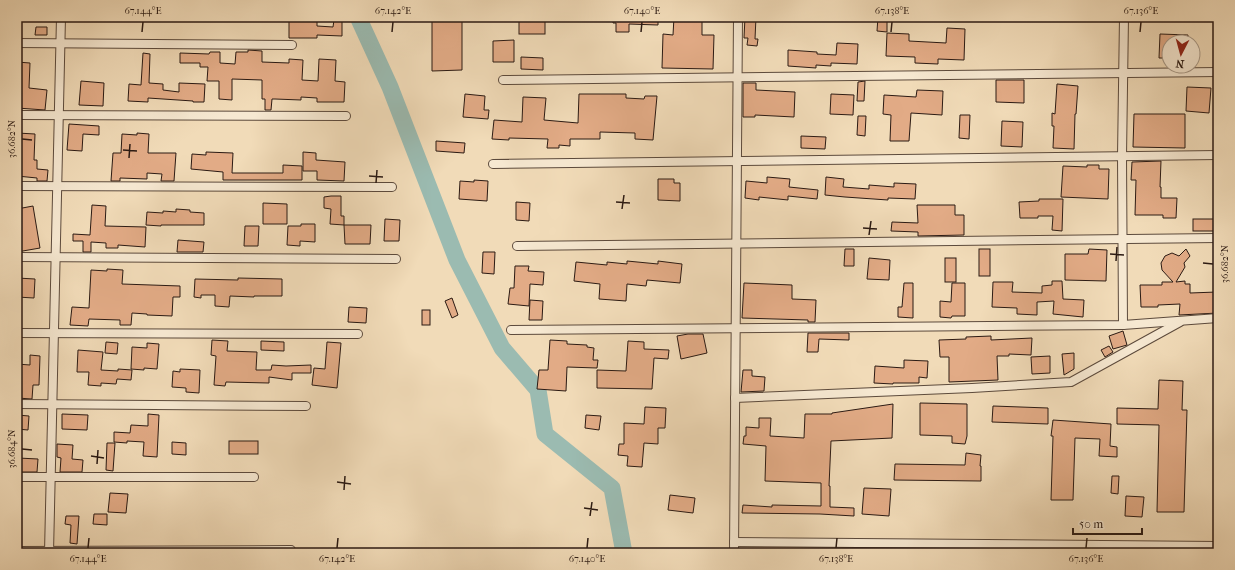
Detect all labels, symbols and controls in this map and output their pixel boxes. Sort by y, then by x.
text: 67.144°E [124,5,162,17]
text: 67.142°E [375,5,411,17]
text: 67.140°E [624,5,660,17]
text: 67.138°E [875,5,909,17]
text: 67.136°E [1124,5,1158,17]
north arrow [1161,34,1201,74]
text: N [1175,56,1185,70]
text: 36.682°N [6,119,18,158]
text: 36.682°N [1219,244,1231,283]
text: 36.684°N [6,429,18,468]
scale bar [1073,510,1142,536]
text: 50 m [1079,517,1103,531]
text: 67.144°E [69,553,107,565]
text: 67.142°E [319,553,355,565]
text: 67.140°E [569,553,605,565]
text: 67.138°E [819,553,853,565]
text: 67.136°E [1069,553,1103,565]

